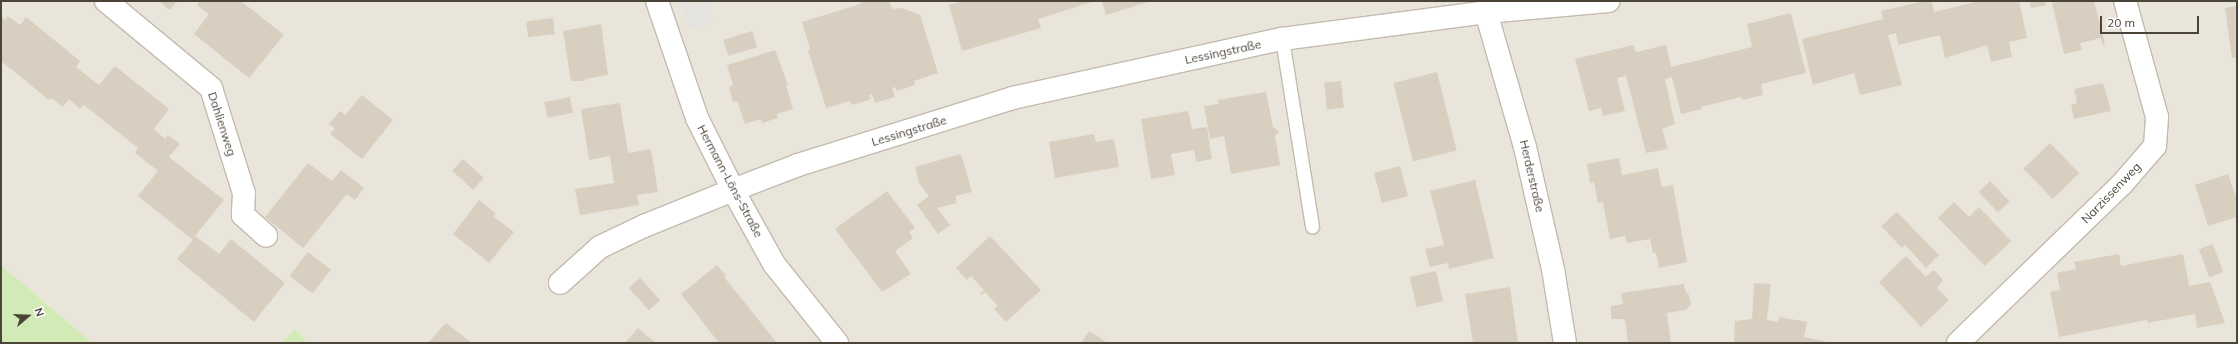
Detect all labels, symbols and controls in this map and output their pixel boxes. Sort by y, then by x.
scale bar [2102,8,2201,34]
text: 20 m [2107,15,2135,30]
street label: Lessingstraße [1183,37,1263,67]
street label: Dahlienweg [205,90,239,158]
street label: Lessingstraße [870,113,948,149]
street label: Hermann-Löns-Straße [694,122,766,240]
street label: Herderstraße [1517,138,1547,214]
street label: Narzissenweg [2078,160,2144,226]
north arrow [8,296,48,336]
text: N [31,306,47,318]

